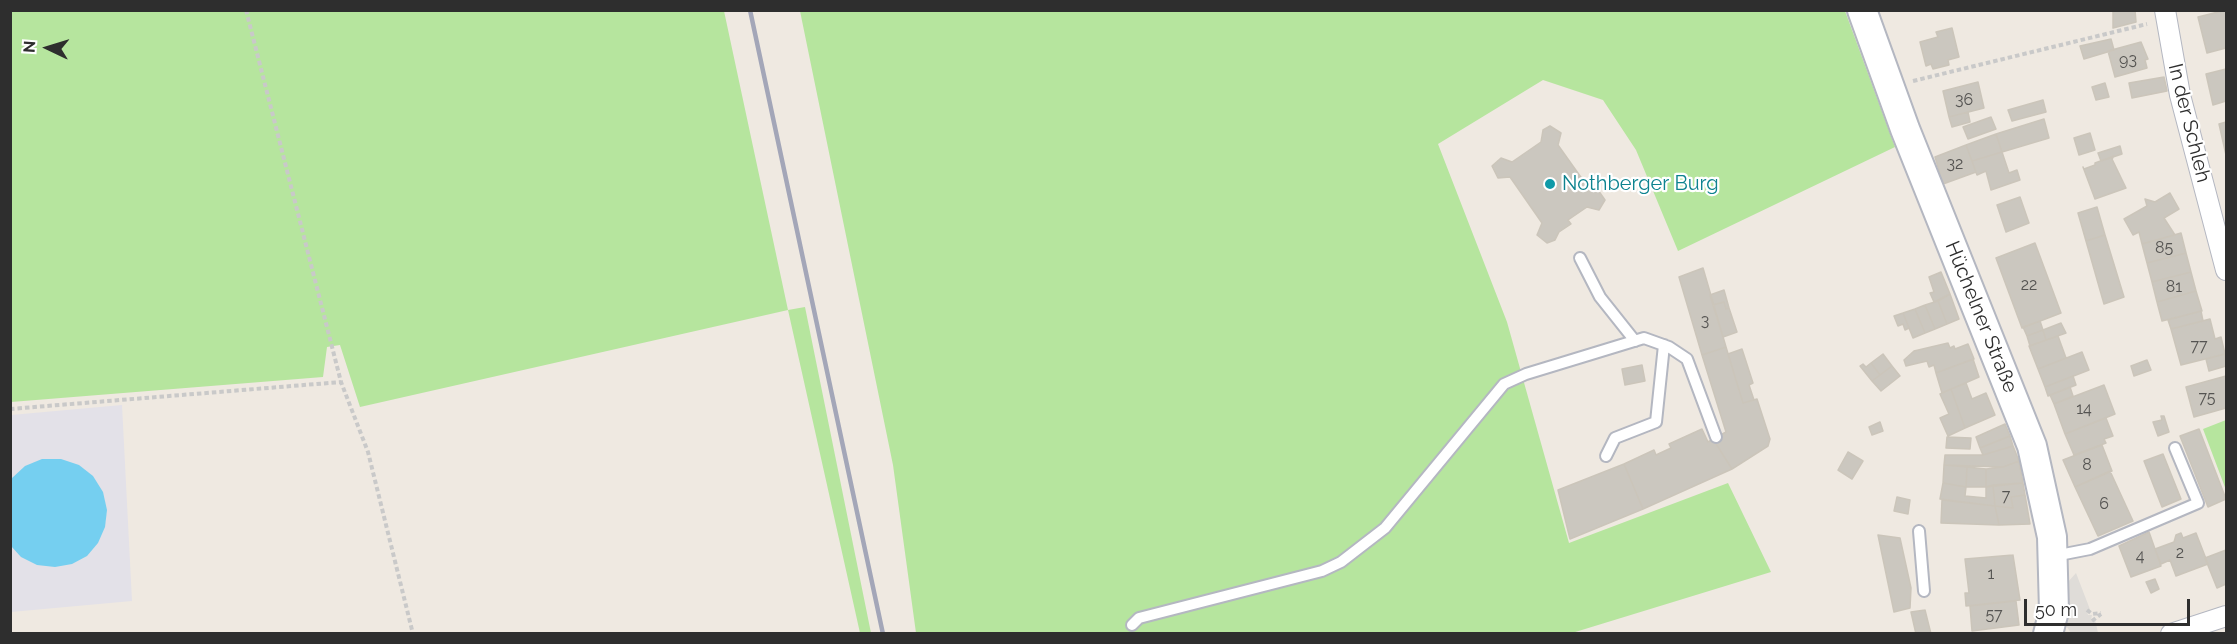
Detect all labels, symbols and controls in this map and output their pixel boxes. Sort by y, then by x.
north arrow [18,18,78,78]
text: N [20,40,39,53]
house number: 93 [2119,50,2137,70]
street label: In der Schleh [2163,61,2215,185]
house number: 36 [1955,90,1973,110]
house number: 32 [1947,154,1963,174]
place label: Nothberger Burg [1562,172,1719,196]
marker: Nothberger Burg [1543,177,1557,191]
street label: Hüchelner Straße [1940,238,2022,396]
house number: 85 [2155,238,2173,258]
house number: 22 [2021,275,2037,295]
house number: 81 [2166,277,2182,297]
house number: 3 [1701,311,1709,331]
house number: 77 [2190,336,2208,356]
house number: 75 [2198,388,2216,408]
house number: 14 [2076,399,2092,419]
house number: 8 [2082,455,2092,475]
house number: 7 [2002,486,2010,506]
house number: 6 [2099,494,2109,514]
house number: 2 [2176,543,2184,563]
house number: 4 [2136,546,2144,566]
house number: 1 [1988,564,1994,584]
scale bar [2027,587,2194,625]
text: 50 m [2035,599,2077,620]
house number: 57 [1985,605,2003,625]

